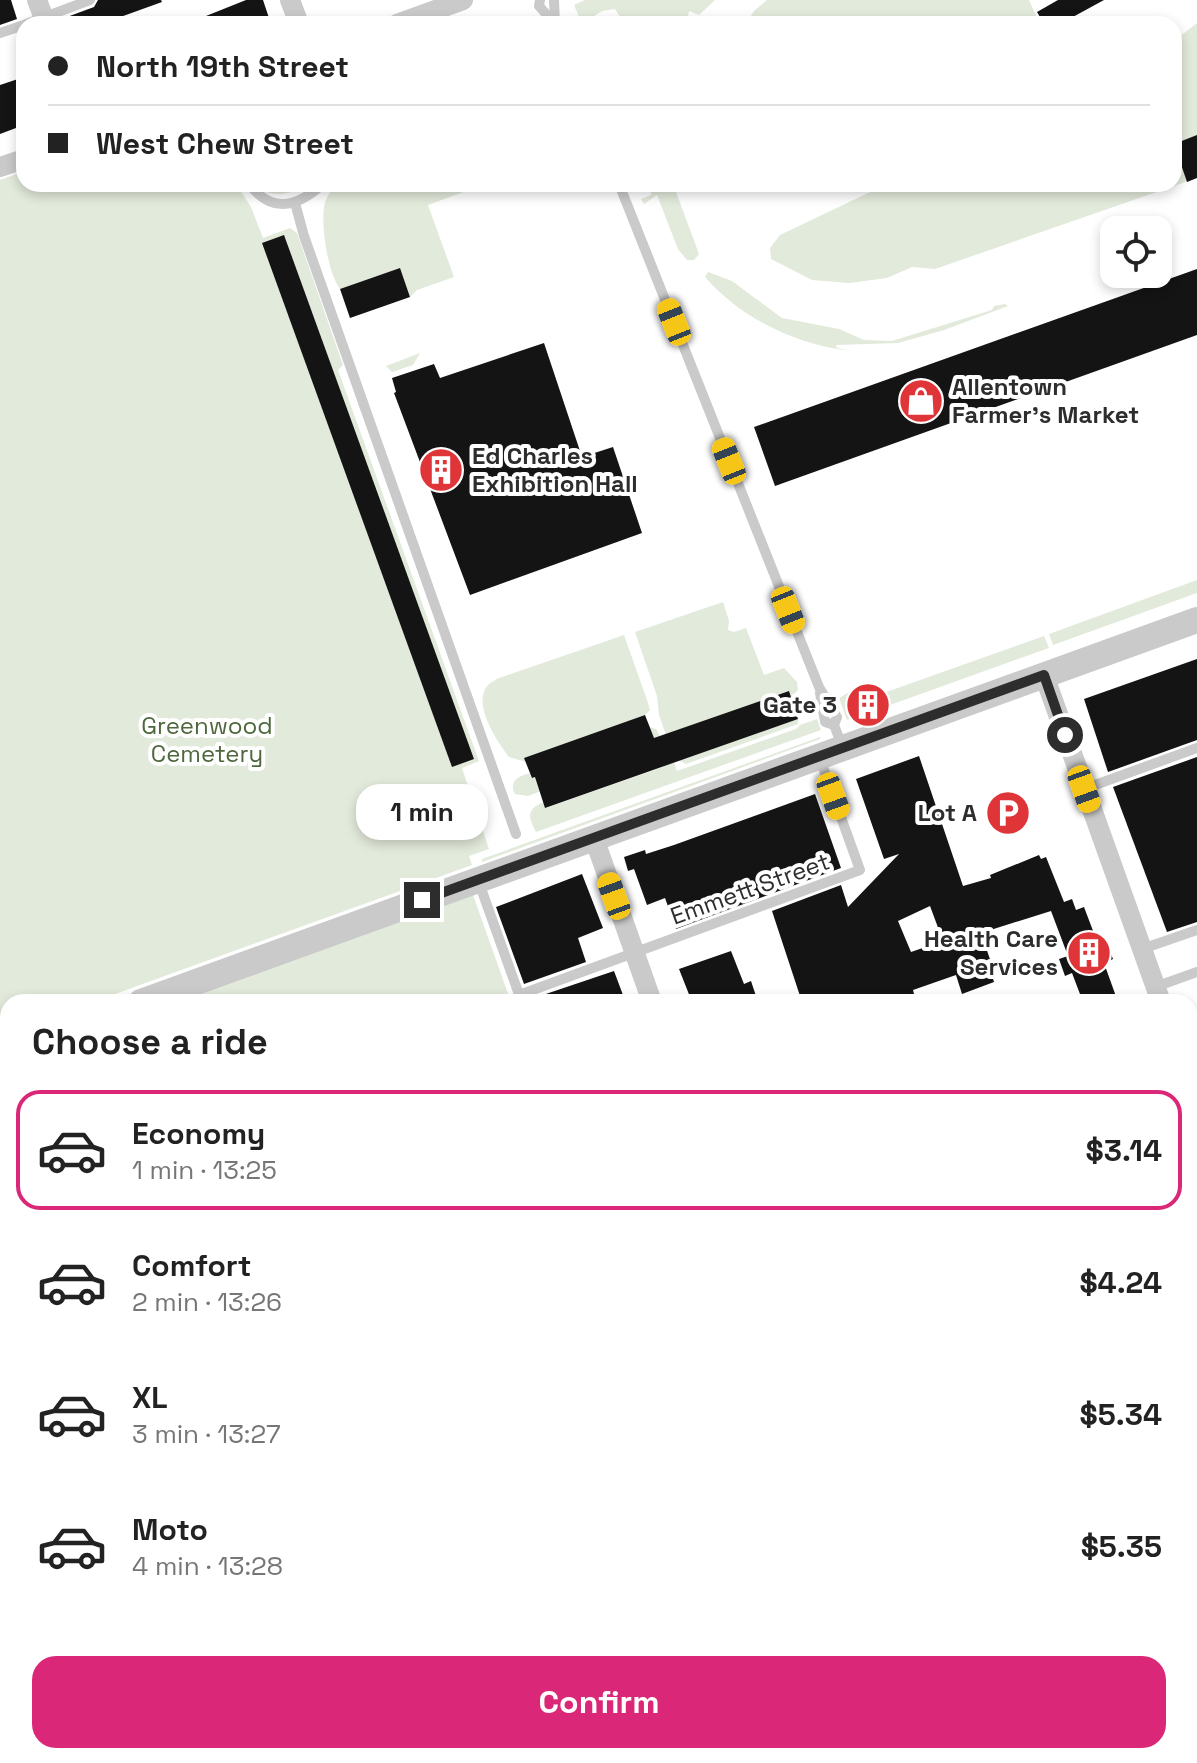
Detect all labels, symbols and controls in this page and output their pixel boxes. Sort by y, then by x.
text: North 19th Street [96,47,349,86]
text: West Chew Street [96,124,354,163]
map controls [1100,216,1172,288]
button: locate [1100,216,1172,288]
car [654,295,694,349]
place label: Allentown Farmer's Market [952,371,1139,430]
shop icon: Allentown Farmer's Market [897,377,945,425]
car [709,434,749,488]
place label: Ed Charles Exhibition Hall [472,440,638,499]
building icon: Ed Charles Exhibition Hall [417,446,465,494]
car [768,583,808,637]
building icon: Gate 3 [844,681,892,729]
place label: Gate 3 [763,689,837,720]
park label: Greenwood Cemetery [141,710,273,769]
route start [1047,717,1083,753]
car [1065,762,1103,816]
car [814,769,852,823]
callout: 1 min [356,784,488,840]
parking icon: Lot A [984,789,1032,837]
text: 1 min [390,795,454,829]
place label: Lot A [918,797,977,828]
street label: Emmett Street [666,845,834,932]
car [595,869,633,923]
route end [404,882,440,918]
place label: Health Care Services [924,923,1058,982]
building icon: Health Care Services [1065,929,1113,977]
text: Choose a ride [32,1019,268,1065]
icon: car [36,1114,108,1186]
text: Economy [132,1114,265,1153]
text: $3.14 [1086,1131,1162,1170]
text: 1 min · 13:25 [132,1153,277,1187]
icon: car [36,1246,108,1318]
text: Comfort [132,1246,251,1285]
text: $4.24 [1079,1263,1162,1302]
text: 2 min · 13:26 [132,1285,282,1319]
icon: car [36,1378,108,1450]
text: XL [132,1378,168,1417]
text: $5.34 [1080,1395,1162,1434]
text: 3 min · 13:27 [132,1417,281,1451]
icon: car [36,1510,108,1582]
text: Moto [132,1510,208,1549]
text: $5.35 [1081,1527,1162,1566]
text: 4 min · 13:28 [132,1549,283,1583]
button: Confirm [32,1656,1166,1748]

